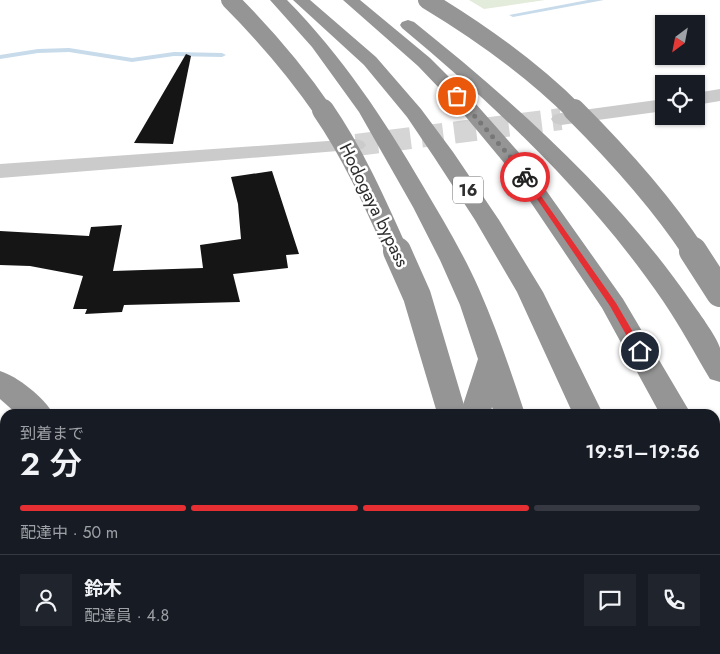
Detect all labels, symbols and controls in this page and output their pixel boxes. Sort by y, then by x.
north arrow [655,15,705,65]
map controls [655,15,705,125]
pin [436,75,478,117]
button: locate [655,75,705,125]
icon: bag [443,82,471,110]
street label: Hodogaya bypass [333,139,415,271]
courier [500,152,550,202]
icon: bike [511,163,539,191]
road number: 16 [453,176,483,204]
pin [619,330,661,372]
icon: home [626,337,654,365]
text: 到着まで [20,422,84,445]
text: 19:51–19:56 [585,438,700,465]
text: 2 分 [20,441,82,487]
text: 配達中 · 50 m [20,521,118,544]
button: person [20,574,72,626]
button: chat [584,574,636,626]
button: phone [648,574,700,626]
text: 鈴木 [84,575,122,602]
text: 配達員 · 4.8 [84,604,169,627]

